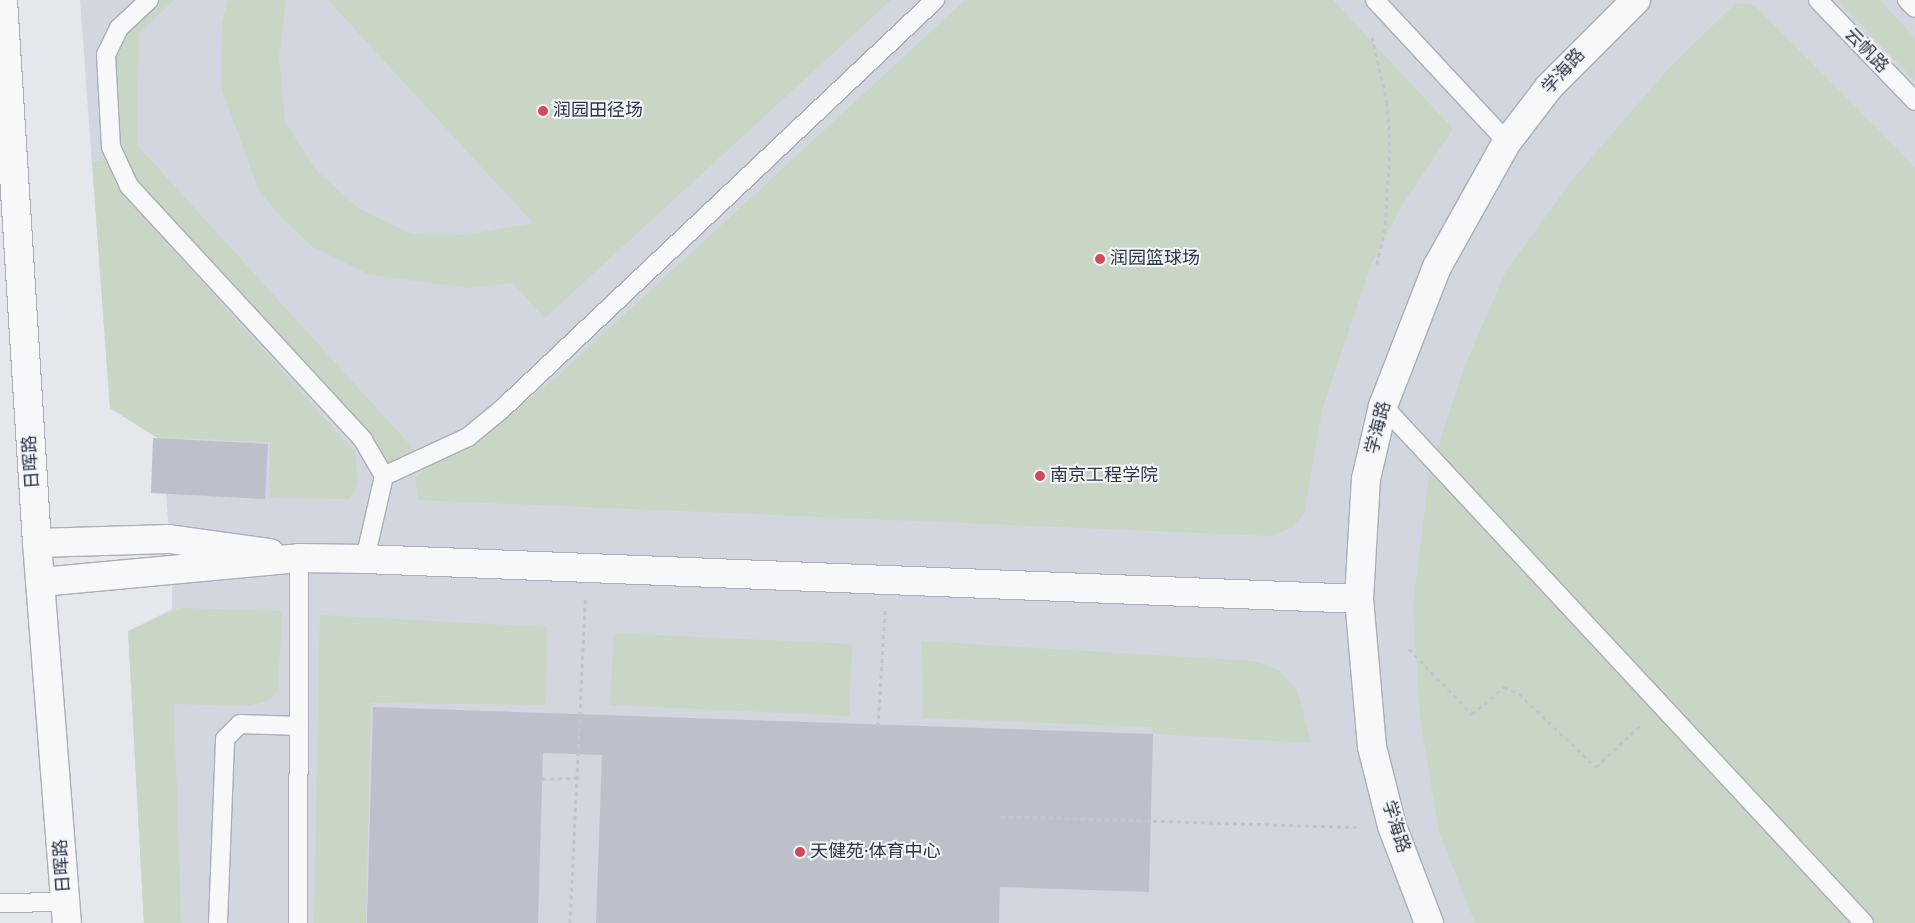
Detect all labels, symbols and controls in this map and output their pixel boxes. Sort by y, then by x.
street label: 云帆路 [1839,24,1893,78]
street label: 学海路 [1538,45,1590,99]
place label: 润园田径场 [553,100,643,122]
marker: 润园田径场 [537,105,549,117]
place label: 润园篮球场 [1110,248,1200,270]
marker: 润园篮球场 [1094,253,1106,265]
street label: 学海路 [1362,399,1396,457]
street label: 日晖路 [19,434,45,490]
place label: 南京工程学院 [1050,465,1158,487]
marker: 南京工程学院 [1034,470,1046,482]
street label: 学海路 [1376,798,1414,856]
street label: 日晖路 [50,838,76,894]
place label: 天健苑·体育中心 [810,841,940,863]
marker: 天健苑·体育中心 [794,846,806,858]

